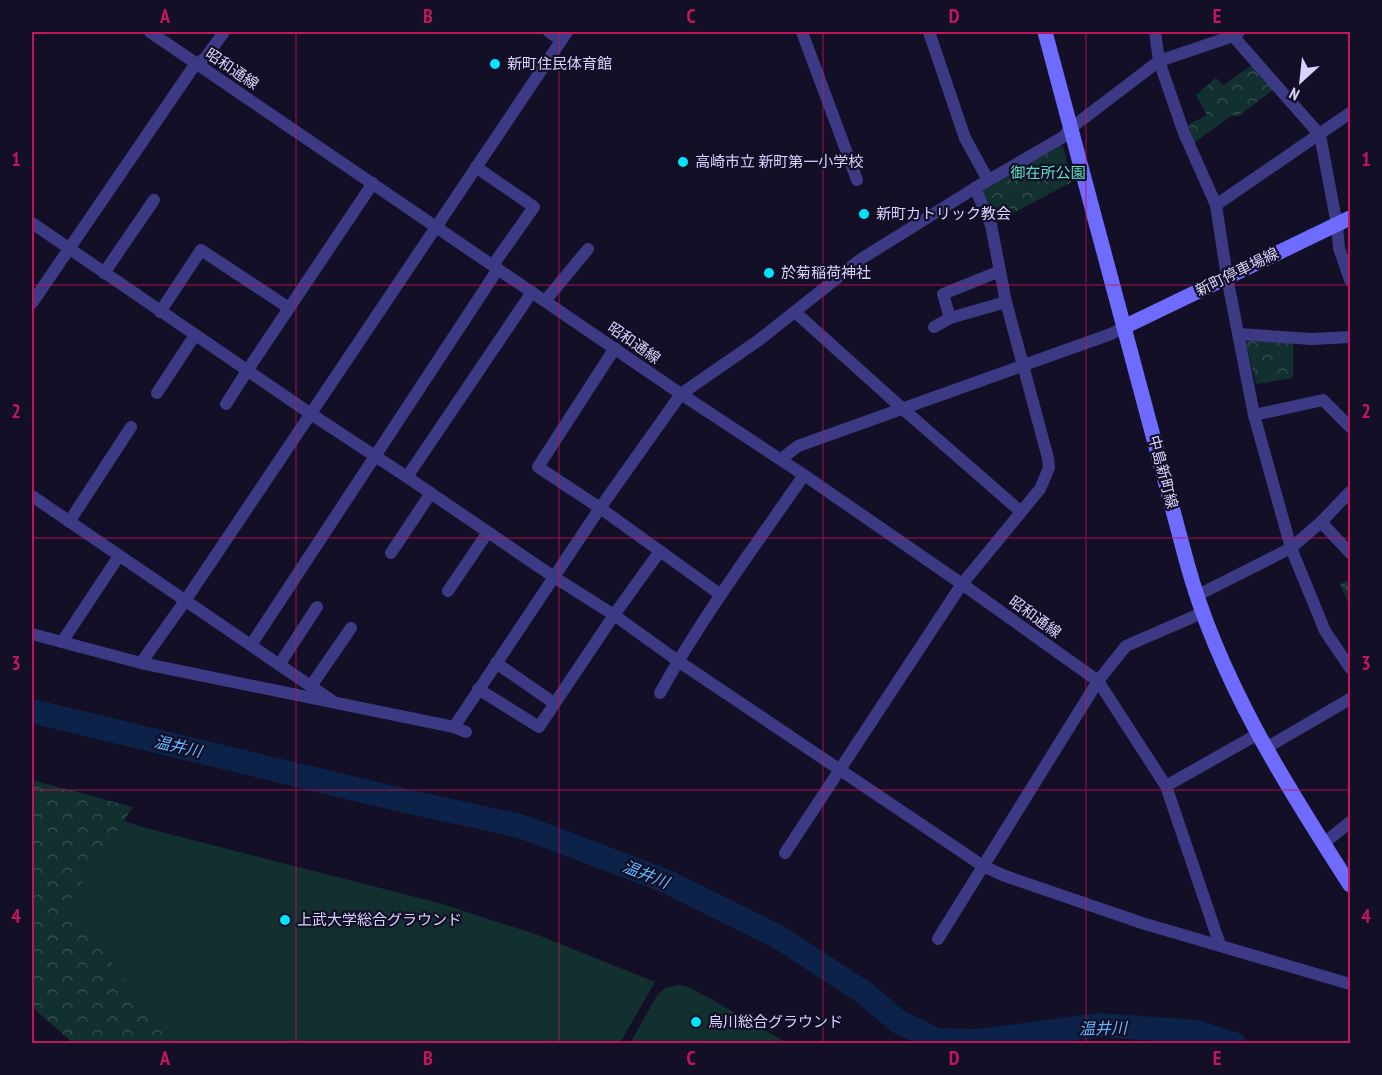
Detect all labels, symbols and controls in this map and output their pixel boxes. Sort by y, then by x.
text: A [159,3,171,29]
text: B [423,3,433,29]
text: C [686,3,696,29]
text: D [949,3,960,29]
text: E [1213,3,1221,29]
street label: 昭和通線 [202,44,262,93]
north arrow [1271,51,1331,111]
place label: 新町住民体育館 [507,54,612,73]
marker: 新町住民体育館 [488,57,502,71]
text: N [1286,83,1303,105]
text: 1 [11,146,21,172]
text: 1 [1361,146,1371,172]
place label: 高崎市立 新町第一小学校 [695,152,863,171]
marker: 高崎市立 新町第一小学校 [676,155,690,169]
park label: 御在所公園 [1010,163,1086,182]
place label: 新町カトリック教会 [876,204,1011,223]
marker: 新町カトリック教会 [857,207,871,221]
street label: 新町停車場線 [1192,243,1281,300]
place label: 於菊稲荷神社 [781,263,871,282]
marker: 於菊稲荷神社 [762,266,776,280]
street label: 昭和通線 [604,318,664,368]
text: 2 [11,398,21,424]
text: 2 [1361,398,1371,424]
street label: 中島新町線 [1145,433,1182,511]
street label: 昭和通線 [1005,591,1065,642]
text: 3 [11,650,21,676]
text: 3 [1361,650,1371,676]
water label: 温井川 [152,731,206,762]
water label: 温井川 [620,856,674,893]
text: 4 [11,903,21,929]
text: 4 [1361,903,1371,929]
place label: 上武大学総合グラウンド [297,910,462,929]
marker: 上武大学総合グラウンド [278,913,292,927]
place label: 烏川総合グラウンド [708,1012,843,1031]
marker: 烏川総合グラウンド [689,1015,703,1029]
water label: 温井川 [1079,1018,1129,1038]
text: A [159,1045,171,1071]
text: B [423,1045,433,1071]
text: C [686,1045,696,1071]
text: D [949,1045,960,1071]
text: E [1213,1045,1221,1071]

